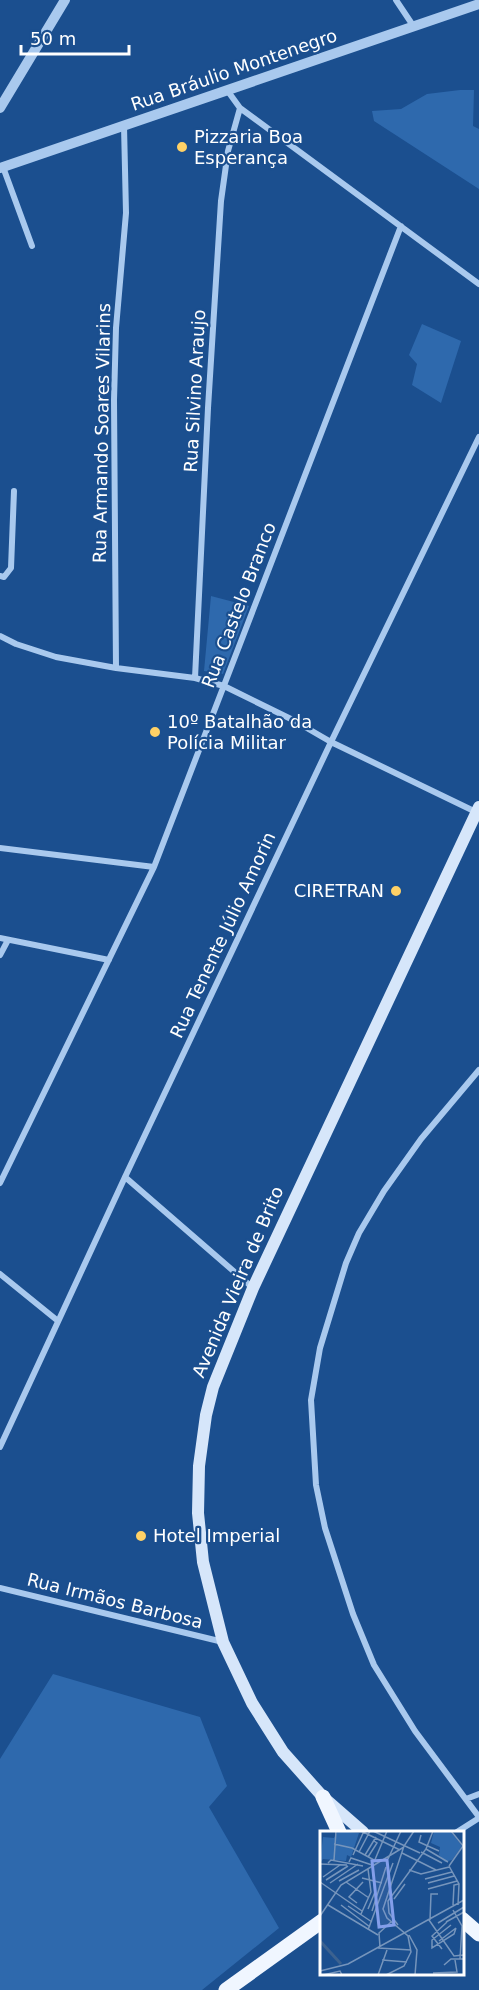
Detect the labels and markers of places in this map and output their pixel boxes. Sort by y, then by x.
place label: Pizzaria Boa Esperança [194,126,303,168]
marker: Pizzaria Boa Esperança [175,140,189,154]
place label: 10º Batalhão da Polícia Militar [167,711,312,753]
marker: 10º Batalhão da Polícia Militar [148,725,162,739]
place label: CIRETRAN [294,880,384,901]
marker: CIRETRAN [389,884,403,898]
place label: Hotel Imperial [153,1525,280,1546]
marker: Hotel Imperial [134,1529,148,1543]

